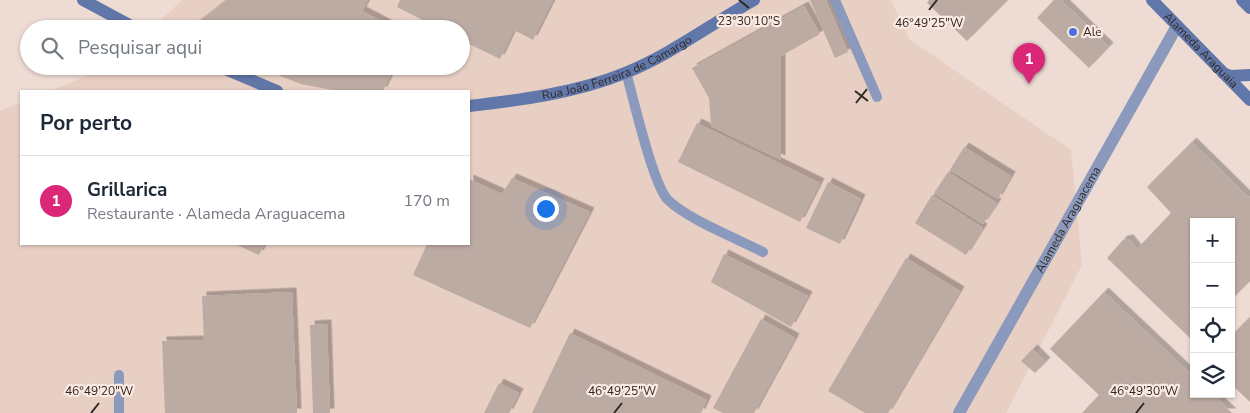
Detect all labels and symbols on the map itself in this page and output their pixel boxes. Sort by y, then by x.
street label: Alameda Araguaia [1160,8,1242,91]
text: 23°30'10"S [718,13,780,29]
text: 46°49'25"W [895,15,963,31]
place label: Ale [1083,24,1102,40]
marker: Ale [1067,26,1079,38]
street label: Rua João Ferreira de Camargo [541,31,695,104]
pin: 1 [1013,43,1045,84]
street label: Alameda Araguacema [1032,163,1104,276]
your location [533,196,559,222]
text: 46°49'20"W [65,383,133,399]
text: 46°49'25"W [588,383,656,399]
text: 46°49'30"W [1110,383,1178,399]

